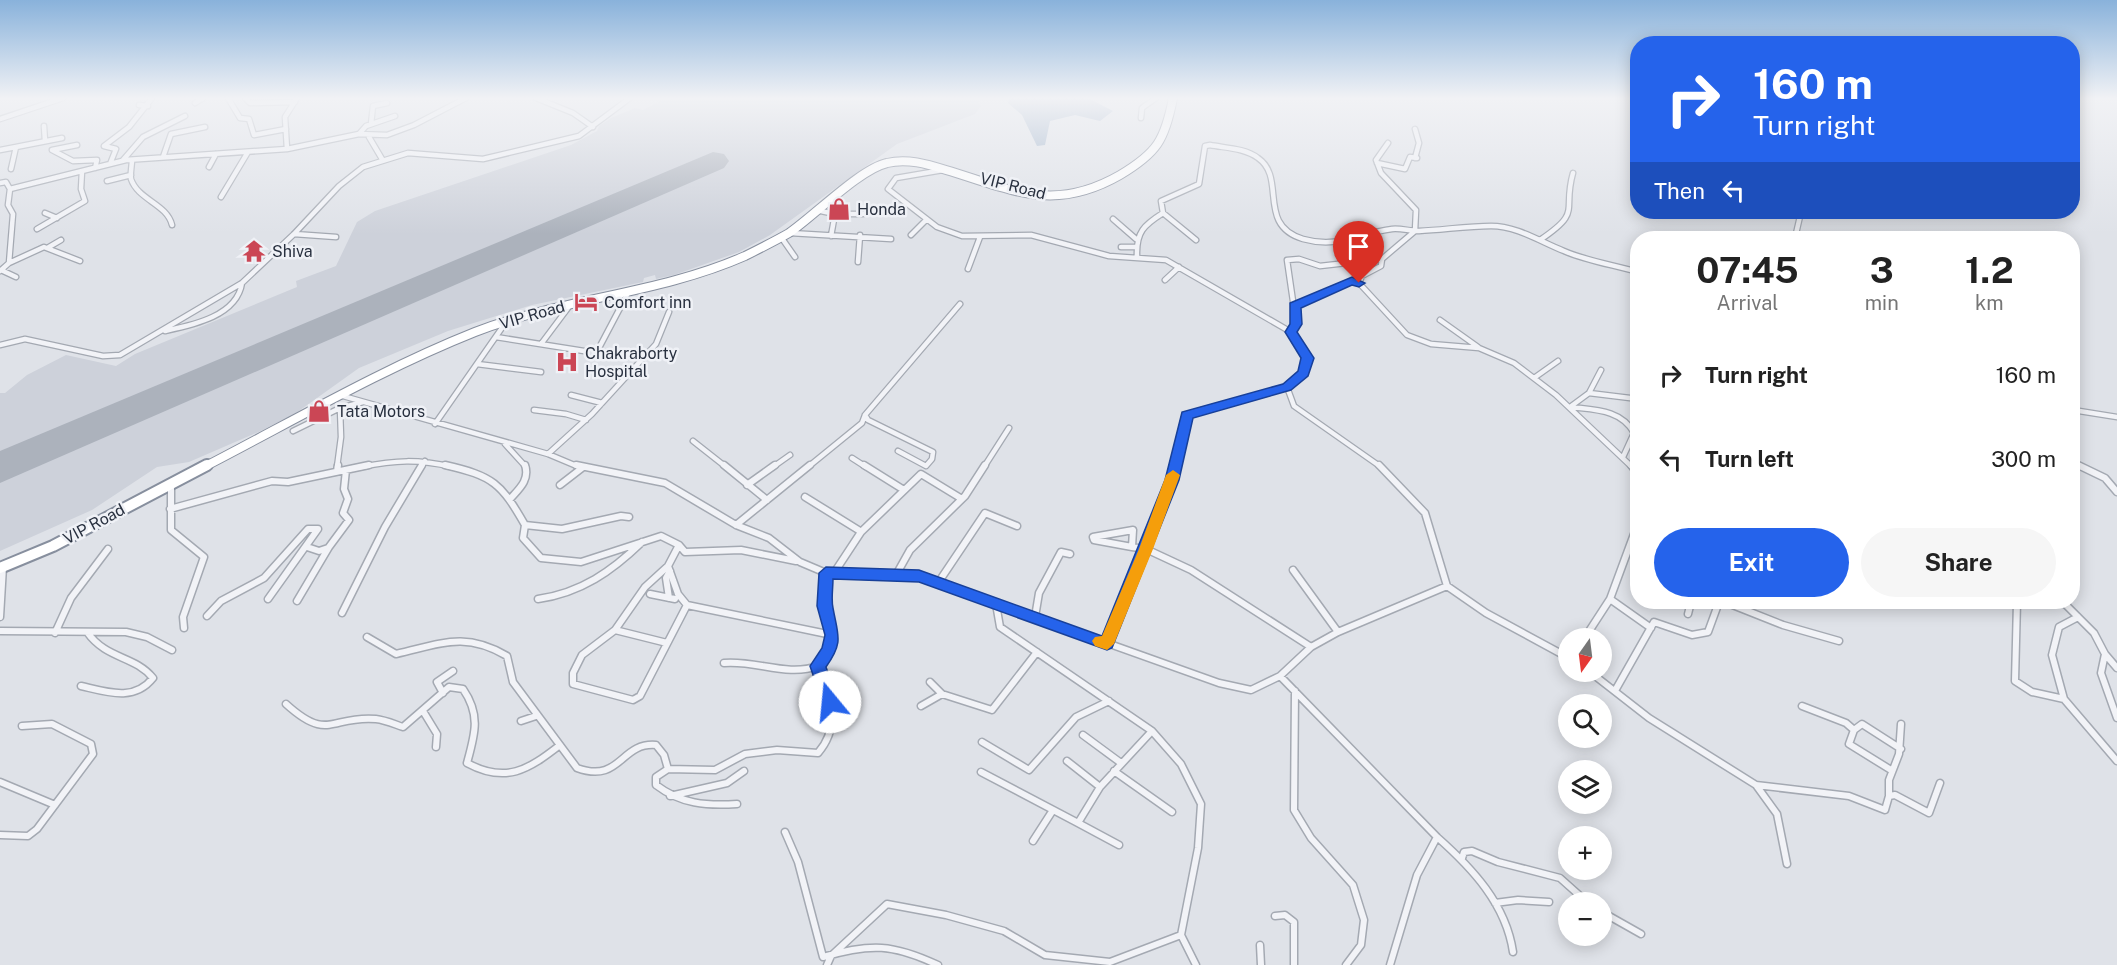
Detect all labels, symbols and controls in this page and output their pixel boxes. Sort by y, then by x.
text: 160 m [1753,59,1873,108]
icon: right [1654,60,1732,138]
text: Turn right [1753,109,1876,141]
street label: VIP Road [978,169,1048,203]
icon: left [1717,174,1750,207]
text: Then [1654,178,1705,204]
shop icon: Honda [826,196,852,222]
place label: Honda [857,200,906,219]
pin [1333,221,1384,283]
icon: arrive [1342,230,1375,263]
temple icon: Shiva [241,238,267,264]
place label: Shiva [272,242,313,261]
text: 07:45 [1696,249,1799,291]
text: 3 [1870,249,1894,291]
text: 1.2 [1965,249,2014,291]
hotel icon: Comfort inn [573,289,599,315]
text: Arrival [1717,291,1778,315]
text: min [1865,291,1899,315]
text: km [1975,291,2004,315]
place label: Comfort inn [604,293,692,312]
street label: VIP Road [497,297,567,333]
place label: Chakraborty Hospital [585,344,678,381]
hospital icon: Chakraborty Hospital [554,349,580,375]
icon: right [1654,359,1687,392]
text: Turn right [1705,362,1808,388]
text: 160 m [1996,362,2056,388]
shop icon: Tata Motors [306,398,332,424]
place label: Tata Motors [337,402,425,421]
icon: left [1654,443,1687,476]
text: Turn left [1705,446,1794,472]
text: 300 m [1991,446,2056,472]
street label: VIP Road [60,500,128,548]
button: Exit [1654,528,1849,597]
button: Share [1861,528,2056,597]
north arrow [1558,628,1612,682]
map controls [1558,628,1612,946]
position arrow [798,670,862,734]
button: search [1558,694,1612,748]
button: layers [1558,760,1612,814]
button: + [1558,826,1612,880]
button: − [1558,892,1612,946]

